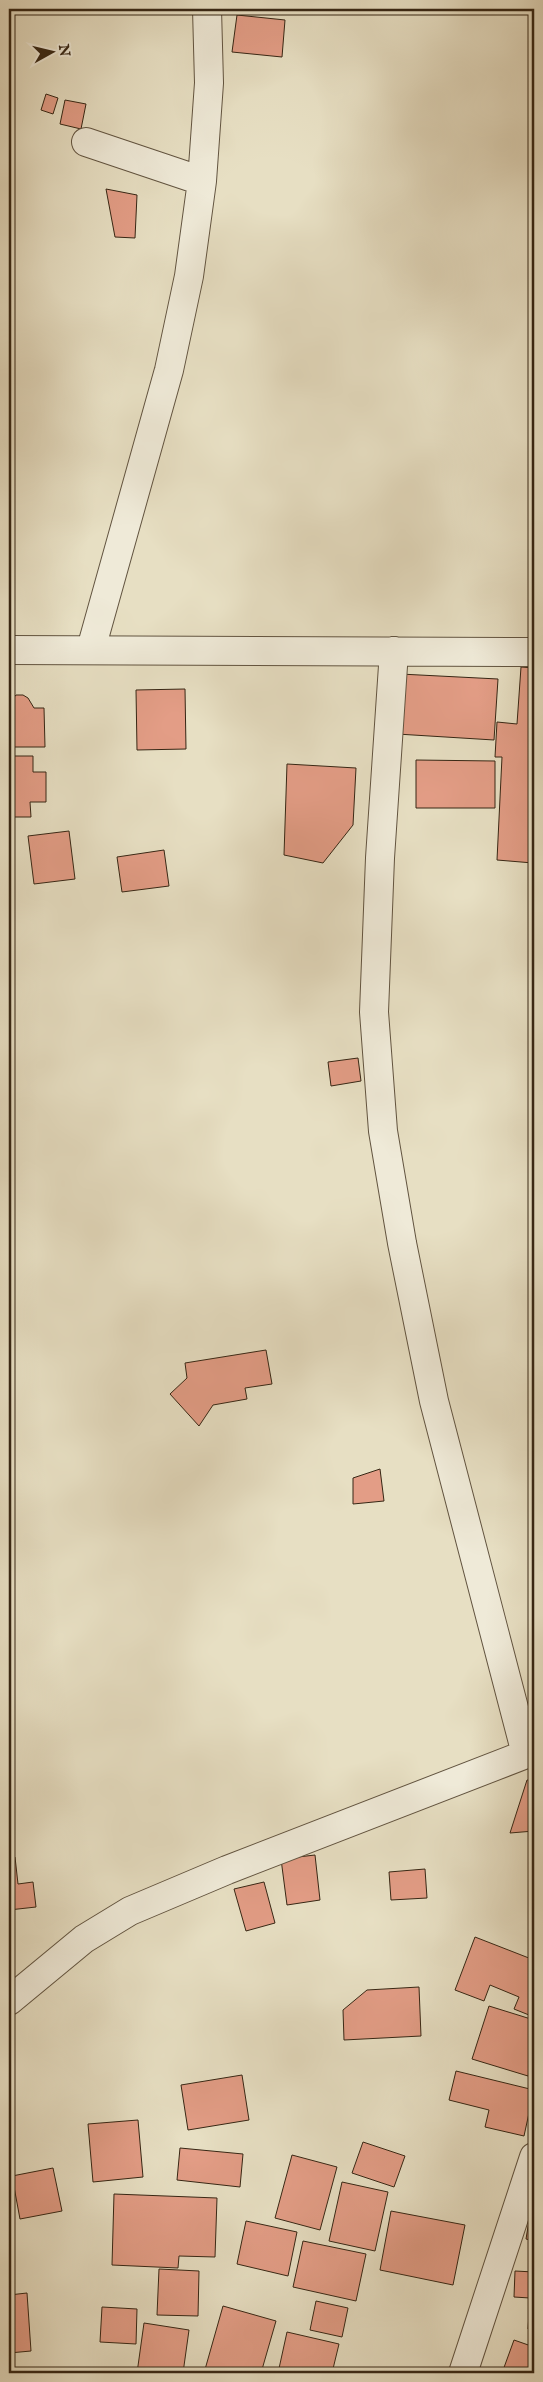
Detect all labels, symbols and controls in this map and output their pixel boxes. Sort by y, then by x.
north arrow [28,28,78,78]
text: N [54,42,74,58]

